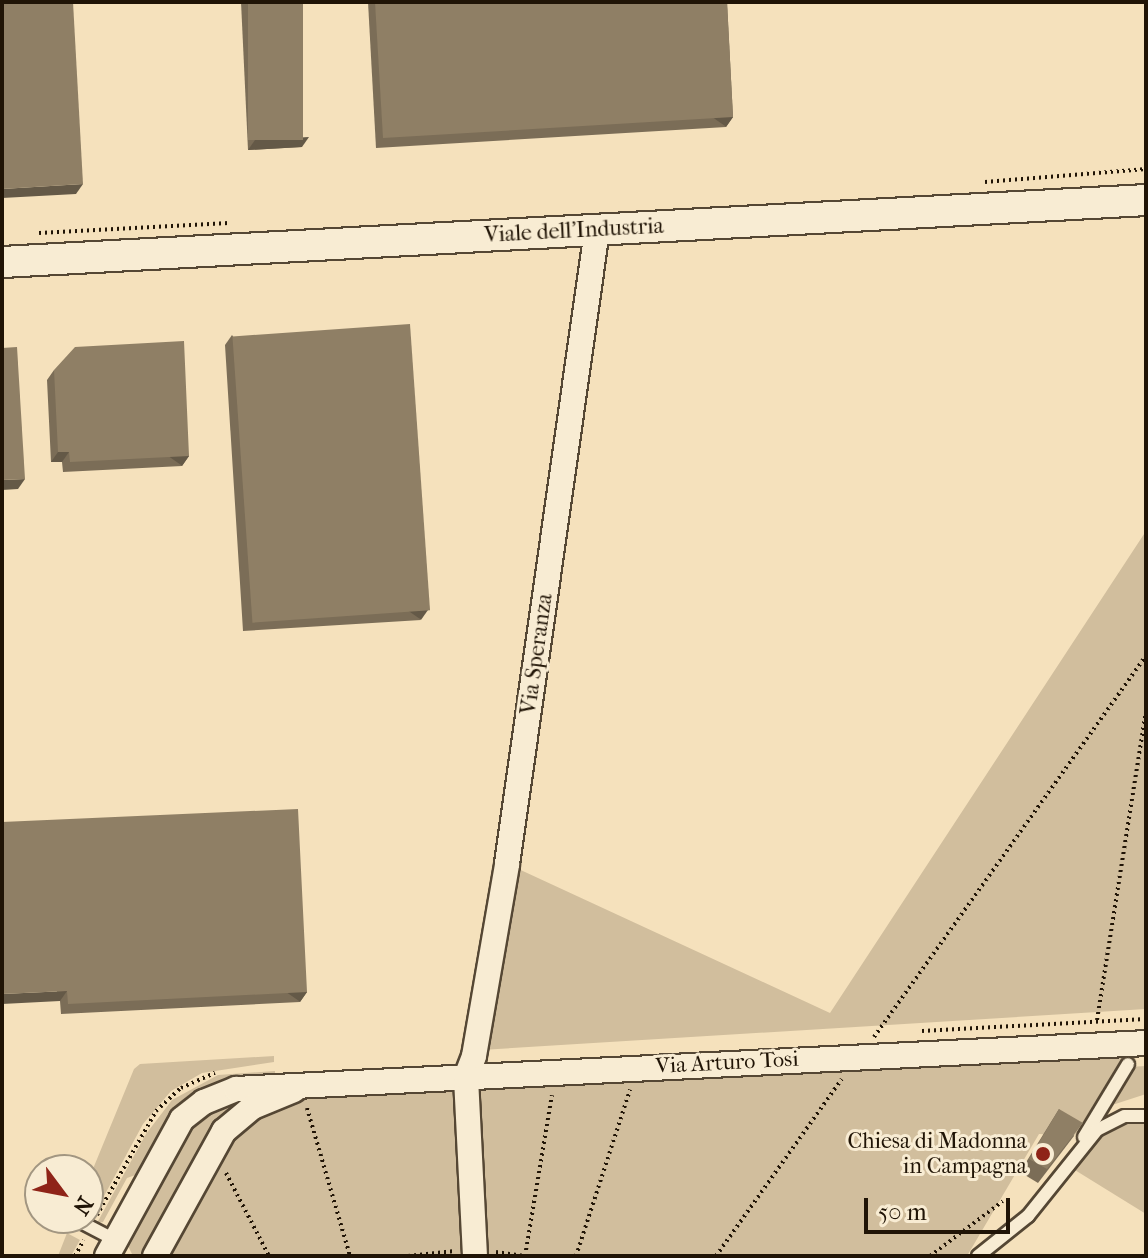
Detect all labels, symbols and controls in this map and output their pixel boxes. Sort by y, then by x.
street label: Viale dell'Industria [484,213,664,249]
street label: Via Speranza [515,592,559,716]
street label: Via Arturo Tosi [655,1046,799,1080]
place label: Chiesa di Madonna in Campagna [847,1128,1027,1180]
marker: Chiesa di Madonna in Campagna [1034,1145,1052,1163]
north arrow [24,1154,104,1234]
scale bar [868,1182,1014,1232]
text: N [67,1192,98,1220]
text: 50 m [878,1198,927,1226]

